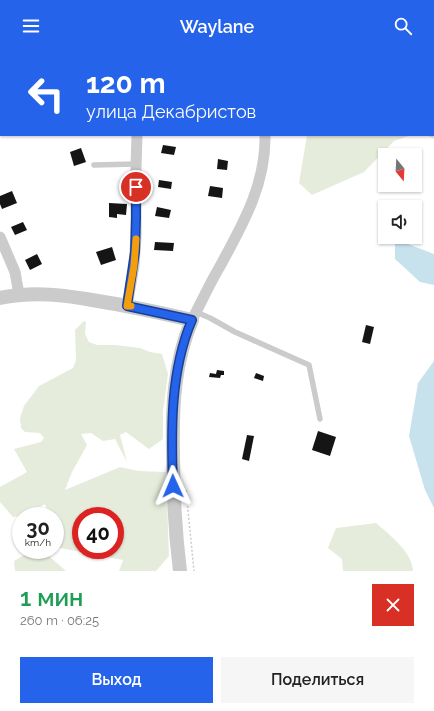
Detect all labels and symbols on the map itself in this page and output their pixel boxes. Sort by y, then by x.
north arrow [378,148,422,192]
pin [119,170,153,204]
position arrow [152,465,194,507]
speed limit sign: 40 [72,507,124,559]

